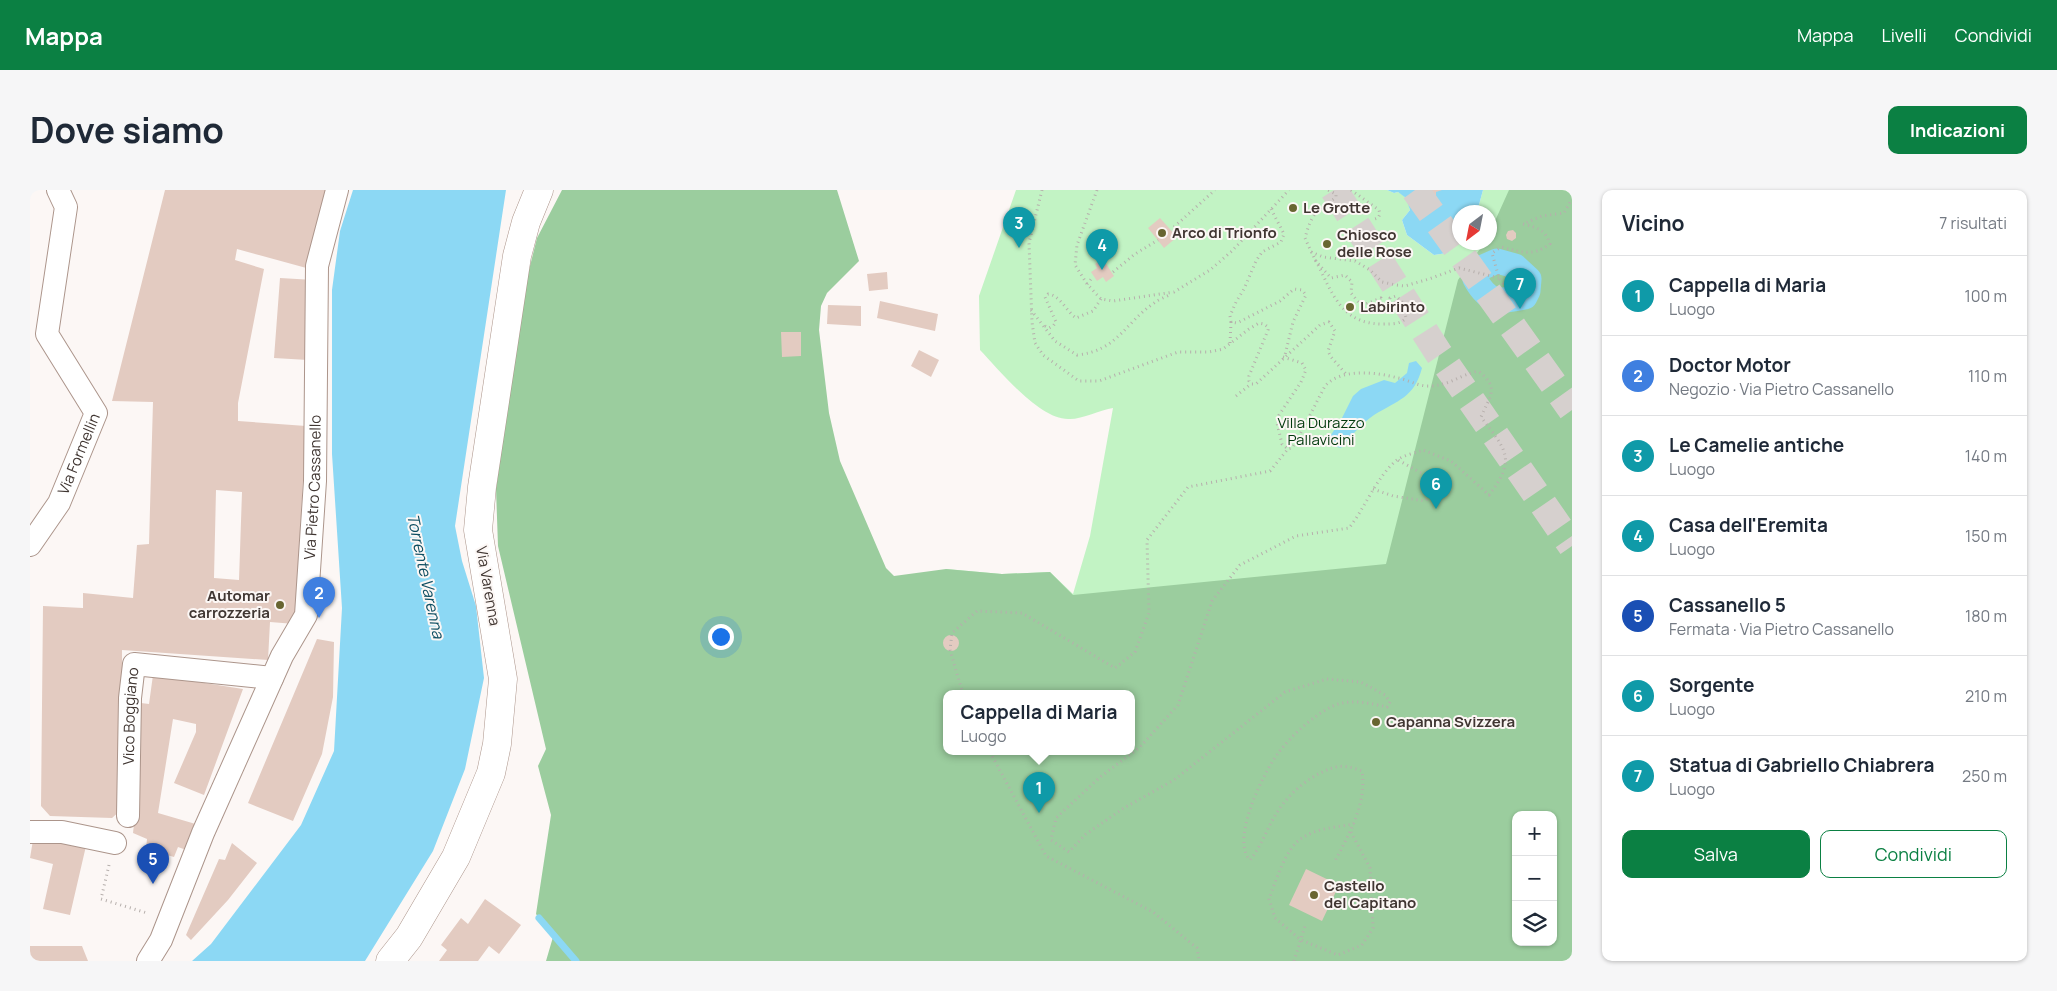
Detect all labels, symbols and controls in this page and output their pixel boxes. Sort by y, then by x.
text: Mappa [25,19,103,52]
text: Mappa [1797,23,1853,47]
text: Livelli [1881,23,1927,47]
text: Condividi [1955,23,2032,47]
text: Dove siamo [30,106,224,154]
button: Indicazioni [1888,106,2027,154]
place label: Le Grotte [1303,197,1370,218]
marker: Le Grotte [1287,202,1299,214]
north arrow [1452,205,1497,250]
pin: 3 [1003,207,1035,248]
text: Vicino [1622,209,1685,237]
text: 7 risultati [1939,212,2007,234]
place label: Arco di Trionfo [1172,222,1277,243]
place label: Chiosco delle Rose [1337,224,1412,262]
marker: Arco di Trionfo [1156,227,1168,239]
pin: 4 [1086,229,1118,270]
marker: Chiosco delle Rose [1321,238,1333,250]
pin: 7 [1504,268,1536,309]
text: Cappella di Maria [1669,272,1826,298]
text: 1 [1634,285,1642,307]
text: 100 m [1964,285,2007,307]
place label: Labirinto [1360,296,1425,317]
text: Luogo [1669,298,1715,320]
marker: Labirinto [1344,301,1356,313]
text: Doctor Motor [1669,352,1791,378]
text: 2 [1633,365,1643,387]
text: 110 m [1968,365,2007,387]
text: Negozio · Via Pietro Cassanello [1669,378,1894,400]
street label: Via Formellin [53,410,105,498]
park label: Villa Durazzo Pallavicini [1277,412,1365,450]
street label: Via Pietro Cassanello [299,415,326,560]
text: Le Camelie antiche [1669,432,1844,458]
text: 3 [1633,445,1643,467]
text: 140 m [1965,445,2007,467]
text: Luogo [1669,458,1715,480]
pin: 6 [1420,468,1452,509]
water label: Torrente Varenna [402,512,450,641]
text: Casa dell'Eremita [1669,512,1828,538]
text: 4 [1633,525,1643,547]
text: 150 m [1965,525,2007,547]
text: Luogo [1669,538,1715,560]
street label: Via Varenna [471,545,506,627]
pin: 2 [303,577,335,618]
place label: Automar carrozzeria [189,585,270,623]
text: Cassanello 5 [1669,592,1786,618]
marker: Automar carrozzeria [274,599,286,611]
text: 5 [1633,605,1643,627]
text: 180 m [1965,605,2007,627]
text: Fermata · Via Pietro Cassanello [1669,618,1894,640]
your location [708,624,734,650]
street label: Vico Boggiano [118,666,144,765]
text: Sorgente [1669,672,1754,698]
text: 6 [1633,685,1643,707]
text: 210 m [1965,685,2007,707]
popup [943,690,1135,755]
text: Luogo [1669,698,1715,720]
text: Cappella di Maria [960,699,1118,725]
place label: Capanna Svizzera [1386,711,1515,732]
marker: Capanna Svizzera [1370,716,1382,728]
text: Luogo [960,725,1007,747]
text: Statua di Gabriello Chiabrera [1669,752,1935,778]
text: 7 [1634,765,1642,787]
text: 250 m [1962,765,2007,787]
pin: 1 [1023,772,1055,813]
text: Luogo [1669,778,1715,800]
map controls [1512,811,1557,946]
button: + [1512,811,1557,856]
button: Salva [1622,830,1810,878]
button: Condividi [1820,830,2007,878]
pin: 5 [137,843,169,884]
button: − [1512,856,1557,901]
place label: Castello del Capitano [1324,875,1416,913]
marker: Castello del Capitano [1308,889,1320,901]
button: layers [1512,901,1557,946]

